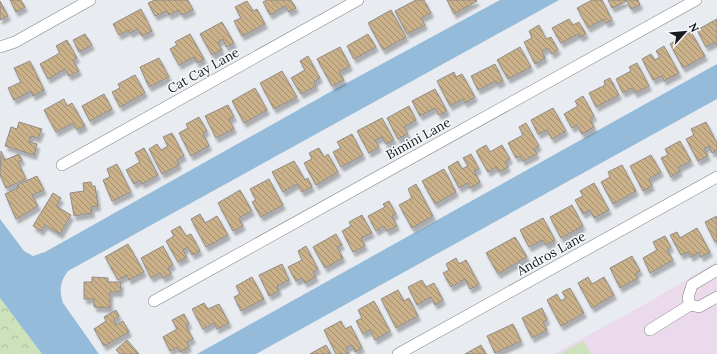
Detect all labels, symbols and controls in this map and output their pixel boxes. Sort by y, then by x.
north arrow [665,12,705,52]
text: N [686,20,702,35]
street label: Cat Cay Lane [164,44,242,97]
street label: Bimini Lane [383,114,454,163]
street label: Andros Lane [513,228,589,280]

